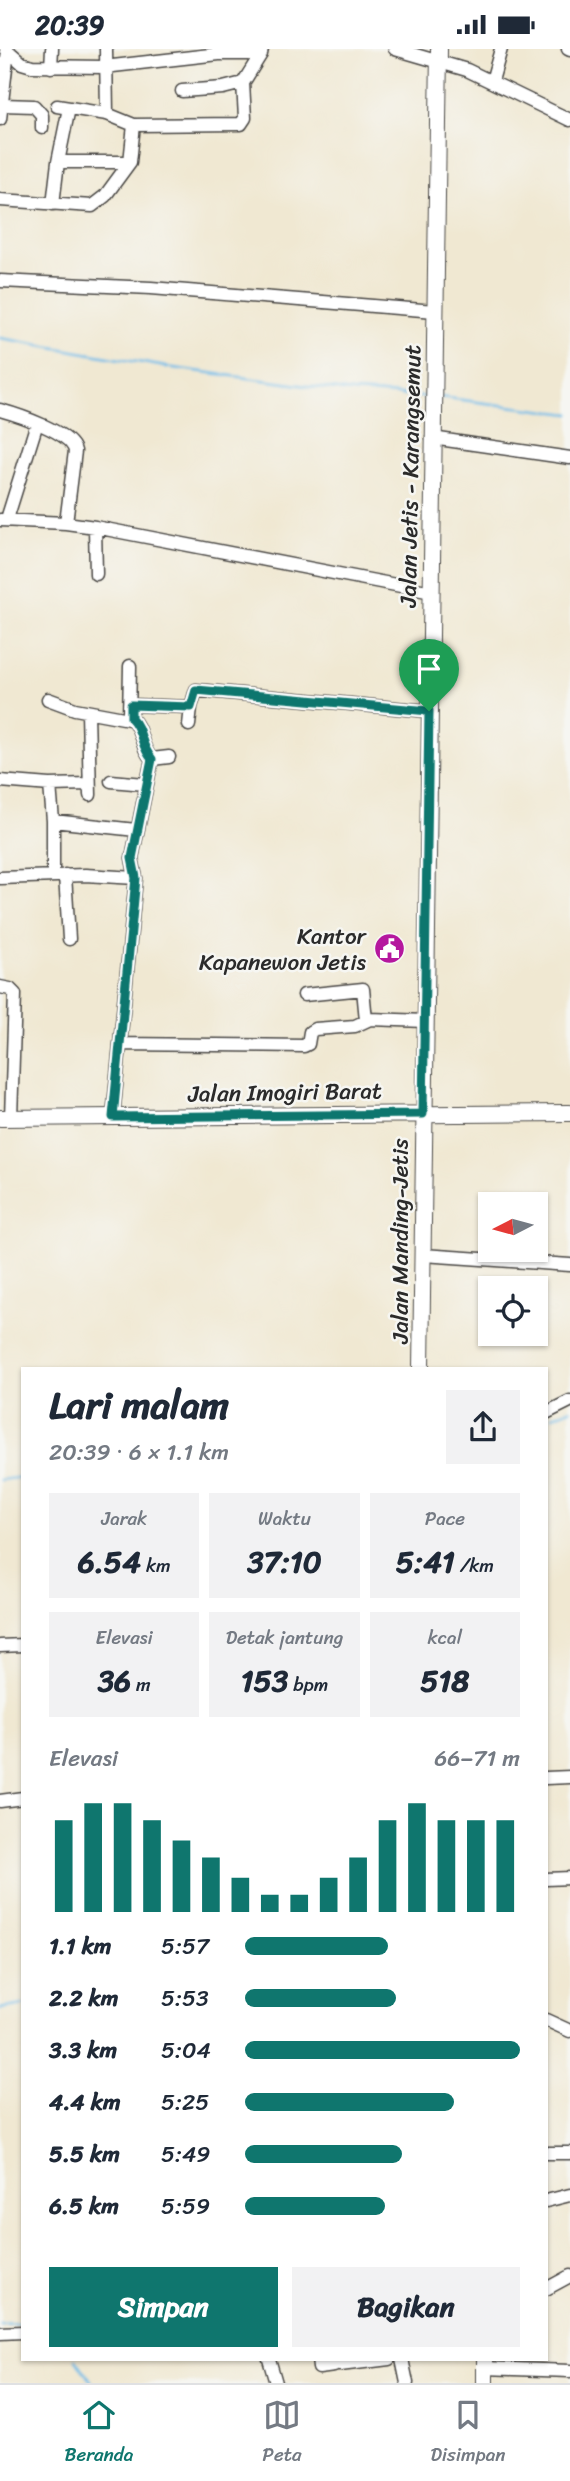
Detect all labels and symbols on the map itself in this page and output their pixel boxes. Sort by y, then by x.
street label: Jalan Jetis - Karangsemut [388,344,433,609]
pin [399,639,459,711]
place label: Kantor Kapanewon Jetis [199,916,368,983]
public building icon: Kantor Kapanewon Jetis [372,932,406,966]
street label: Jalan Imogiri Barat [187,1070,382,1115]
street label: Jalan Manding-Jetis [380,1138,421,1345]
north arrow [478,1192,548,1262]

